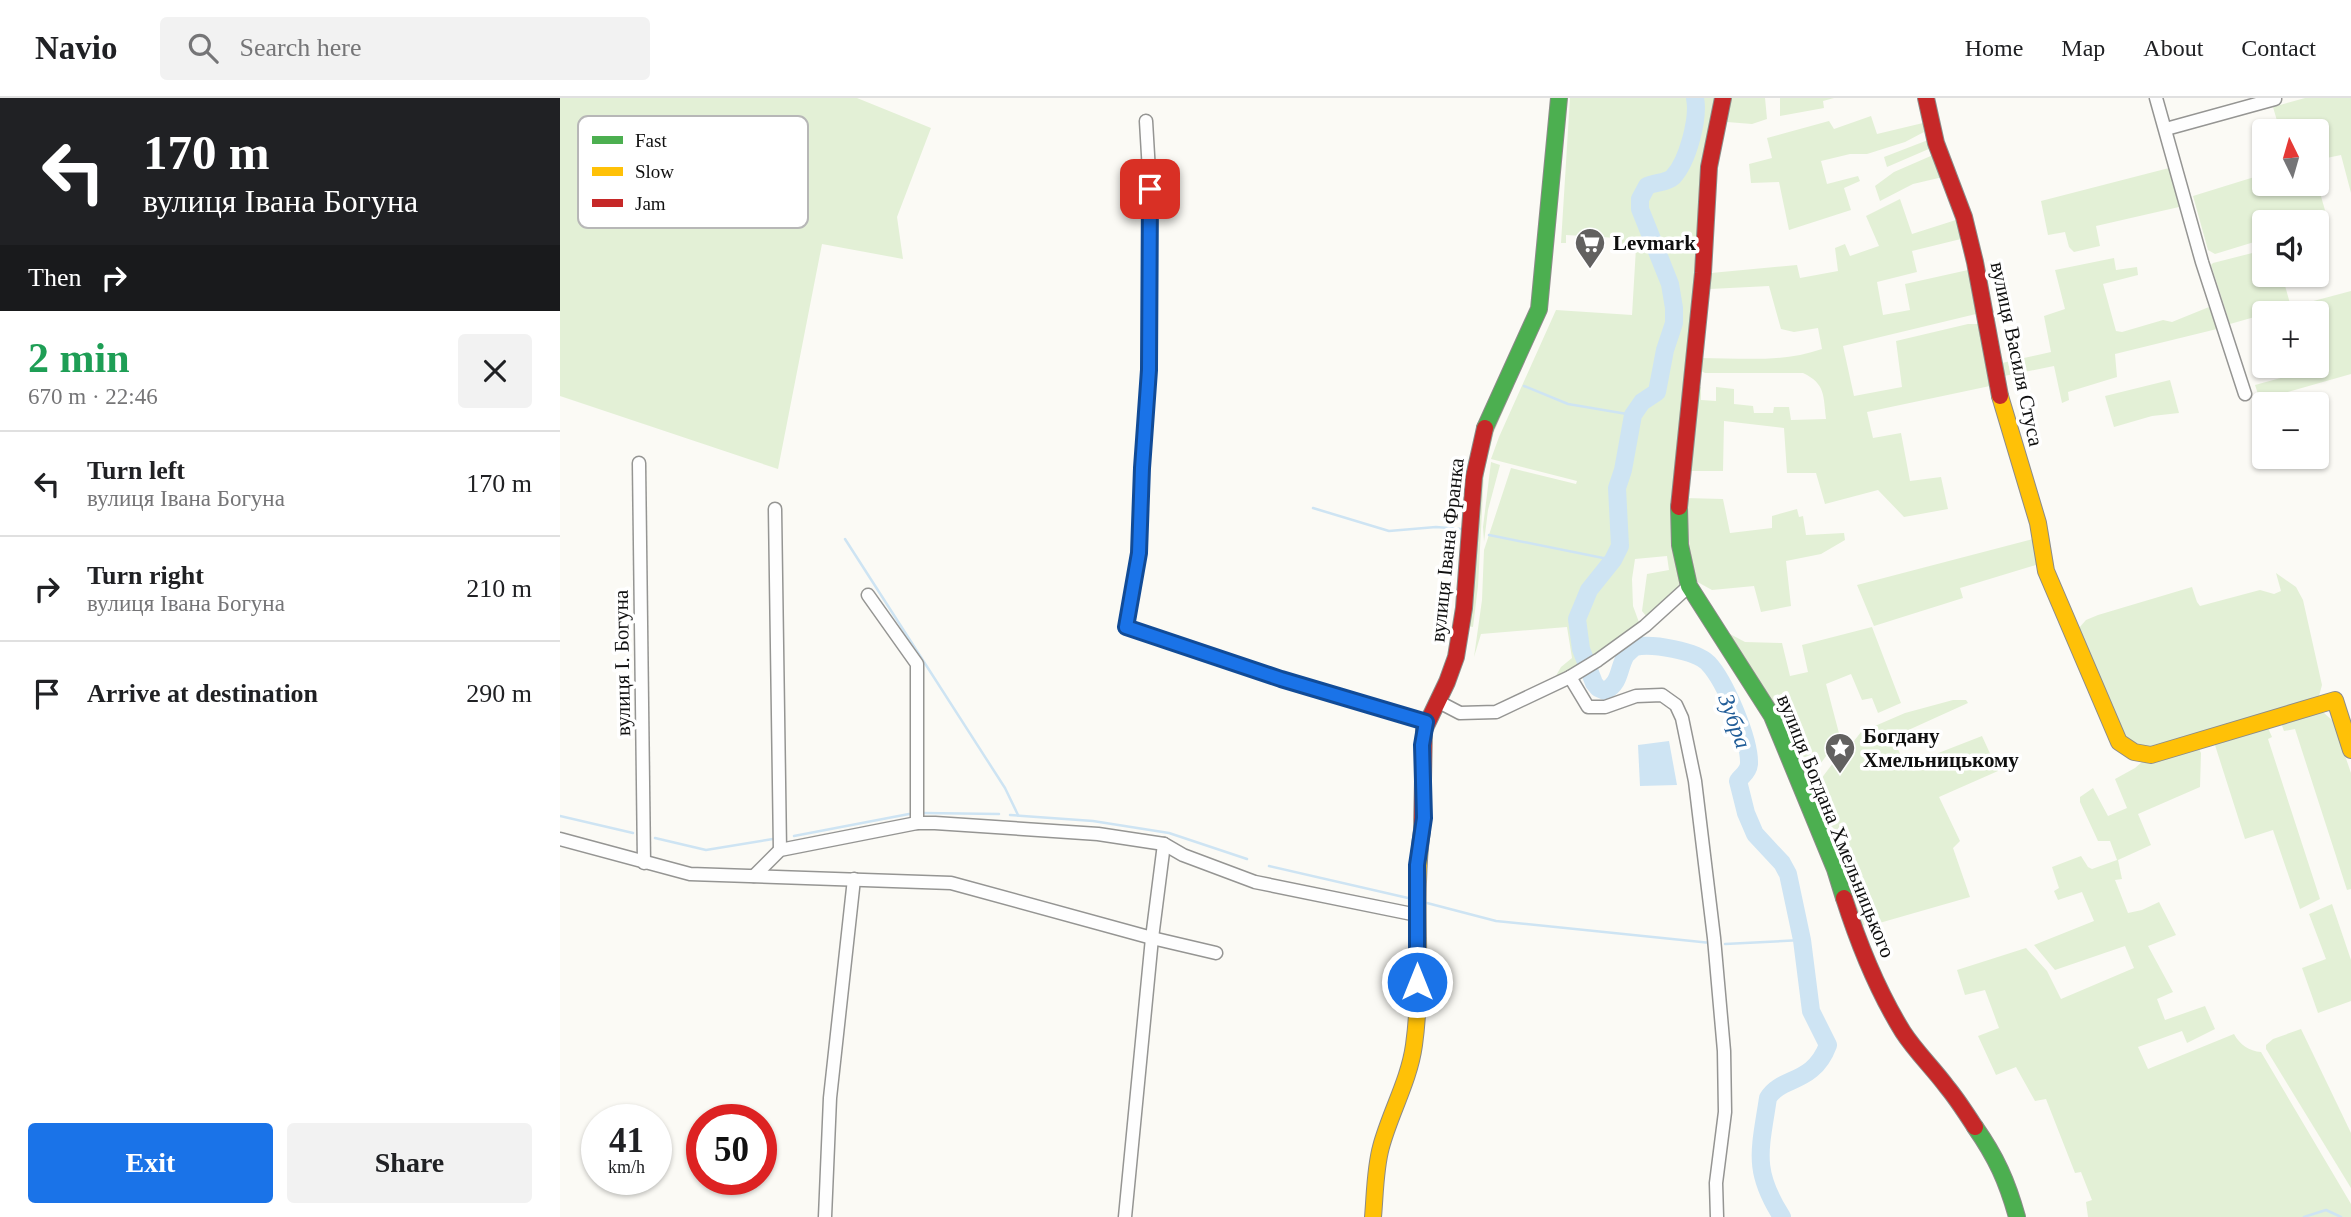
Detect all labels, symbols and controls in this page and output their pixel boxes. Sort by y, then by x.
search box [160,17,650,80]
icon: search [184,29,222,67]
text: Navio [35,30,118,66]
text: Search here [240,33,361,62]
text: Home [1965,35,2023,61]
text: Map [2061,35,2105,61]
text: About [2143,35,2203,61]
text: Contact [2241,35,2316,61]
legend [578,116,808,228]
north arrow [2252,119,2329,196]
map controls [2252,119,2329,469]
text: 170 m [143,125,270,180]
icon: left [28,126,119,217]
text: Fast [635,130,667,151]
pin [1120,159,1180,219]
text: Slow [635,161,674,182]
icon: arrive [1131,170,1169,208]
text: вулиця Івана Богуна [143,183,418,219]
text: Jam [635,193,666,214]
button: sound [2252,210,2329,287]
supermarket icon: Levmark [1573,226,1607,270]
place label: Levmark [1613,231,1696,255]
icon: right [95,259,133,297]
street label: вулиця Василя Стуса [1986,260,2048,449]
text: Then [28,263,81,292]
button: + [2252,301,2329,378]
button: close [458,334,532,408]
text: 2 min [28,335,130,381]
text: 670 m · 22:46 [28,384,158,409]
button: − [2252,392,2329,469]
text: Turn left [87,456,185,485]
street label: вулиця Івана Франка [1425,456,1469,643]
icon: left [28,465,66,503]
text: 170 m [466,469,532,498]
text: вулиця Івана Богуна [87,486,285,511]
text: Turn right [87,561,204,590]
icon: right [28,570,66,608]
text: 210 m [466,574,532,603]
street label: вулиця І. Богуна [609,589,635,736]
text: вулиця Івана Богуна [87,591,285,616]
icon: arrive [28,675,66,713]
text: Arrive at destination [87,679,318,708]
text: 290 m [466,679,532,708]
water label: Зубра [1713,691,1756,752]
street label: вулиця Богдана Хмельницького [1772,691,1900,961]
place label: Богдану Хмельницькому [1863,724,2019,772]
place icon: Богдану Хмельницькому [1823,731,1857,775]
position arrow [1380,945,1454,1019]
speed limit sign: 50 [686,1104,777,1195]
text: 41 [609,1121,644,1160]
button: Exit [28,1123,273,1203]
button: Share [287,1123,532,1203]
text: km/h [608,1157,645,1177]

